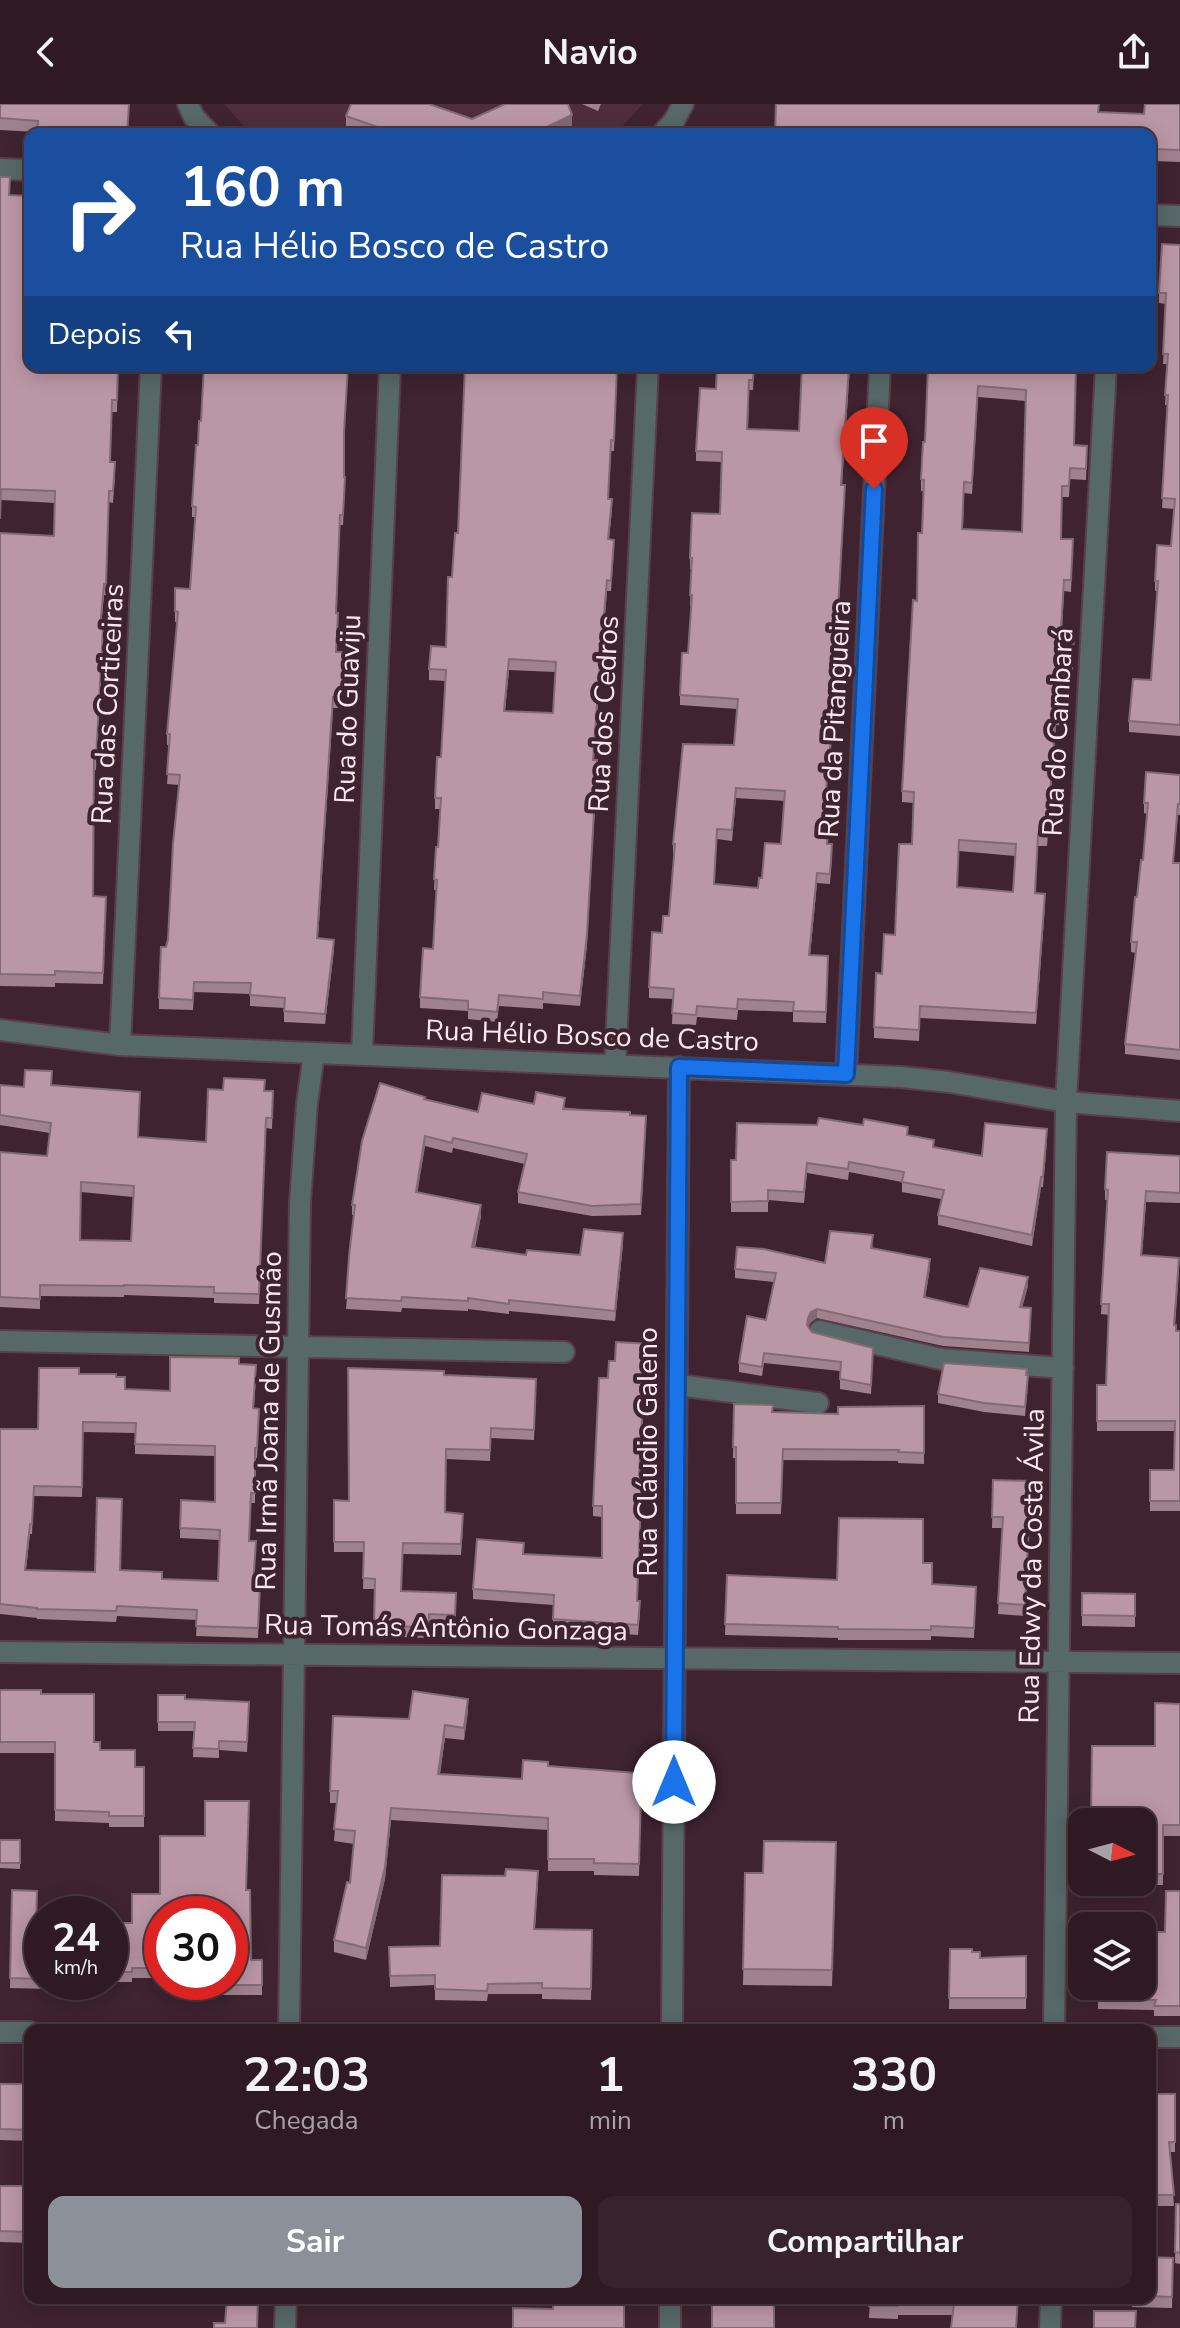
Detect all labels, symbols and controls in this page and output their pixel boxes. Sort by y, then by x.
text: Navio [542,28,638,77]
icon: back [24,30,68,74]
icon: share [1112,30,1156,74]
text: 160 m [180,149,345,226]
icon: right [48,160,152,264]
text: Rua Hélio Bosco de Castro [180,222,609,271]
icon: left [158,312,202,356]
text: Depois [48,314,142,355]
pin [840,407,908,489]
icon: arrive [852,419,896,463]
street label: Rua das Corticeiras [83,583,133,825]
street label: Rua da Pitangueira [810,599,860,839]
street label: Rua do Guaviju [326,614,370,804]
street label: Rua dos Cedros [580,615,628,813]
street label: Rua do Cambará [1034,627,1082,837]
street label: Rua Hélio Bosco de Castro [425,1011,759,1061]
street label: Rua Irmã Joana de Gusmão [247,1251,291,1591]
street label: Rua Cláudio Galeno [629,1327,667,1577]
street label: Rua Edwy da Costa Ávila [1010,1408,1054,1724]
street label: Rua Tomás Antônio Gonzaga [264,1606,628,1650]
position arrow [632,1740,716,1824]
north arrow [1068,1808,1156,1896]
map controls [1068,1808,1156,2000]
speed limit sign: 30 [144,1896,248,2000]
text: 24 [52,1911,100,1965]
button: layers [1068,1912,1156,2000]
text: km/h [54,1954,98,1981]
text: 22:03 [243,2042,370,2108]
text: 1 [596,2042,625,2108]
text: 330 [851,2042,937,2108]
text: Chegada [254,2103,358,2138]
text: min [589,2103,632,2138]
text: m [883,2103,905,2138]
button: Sair [48,2196,582,2288]
button: Compartilhar [598,2196,1132,2288]

